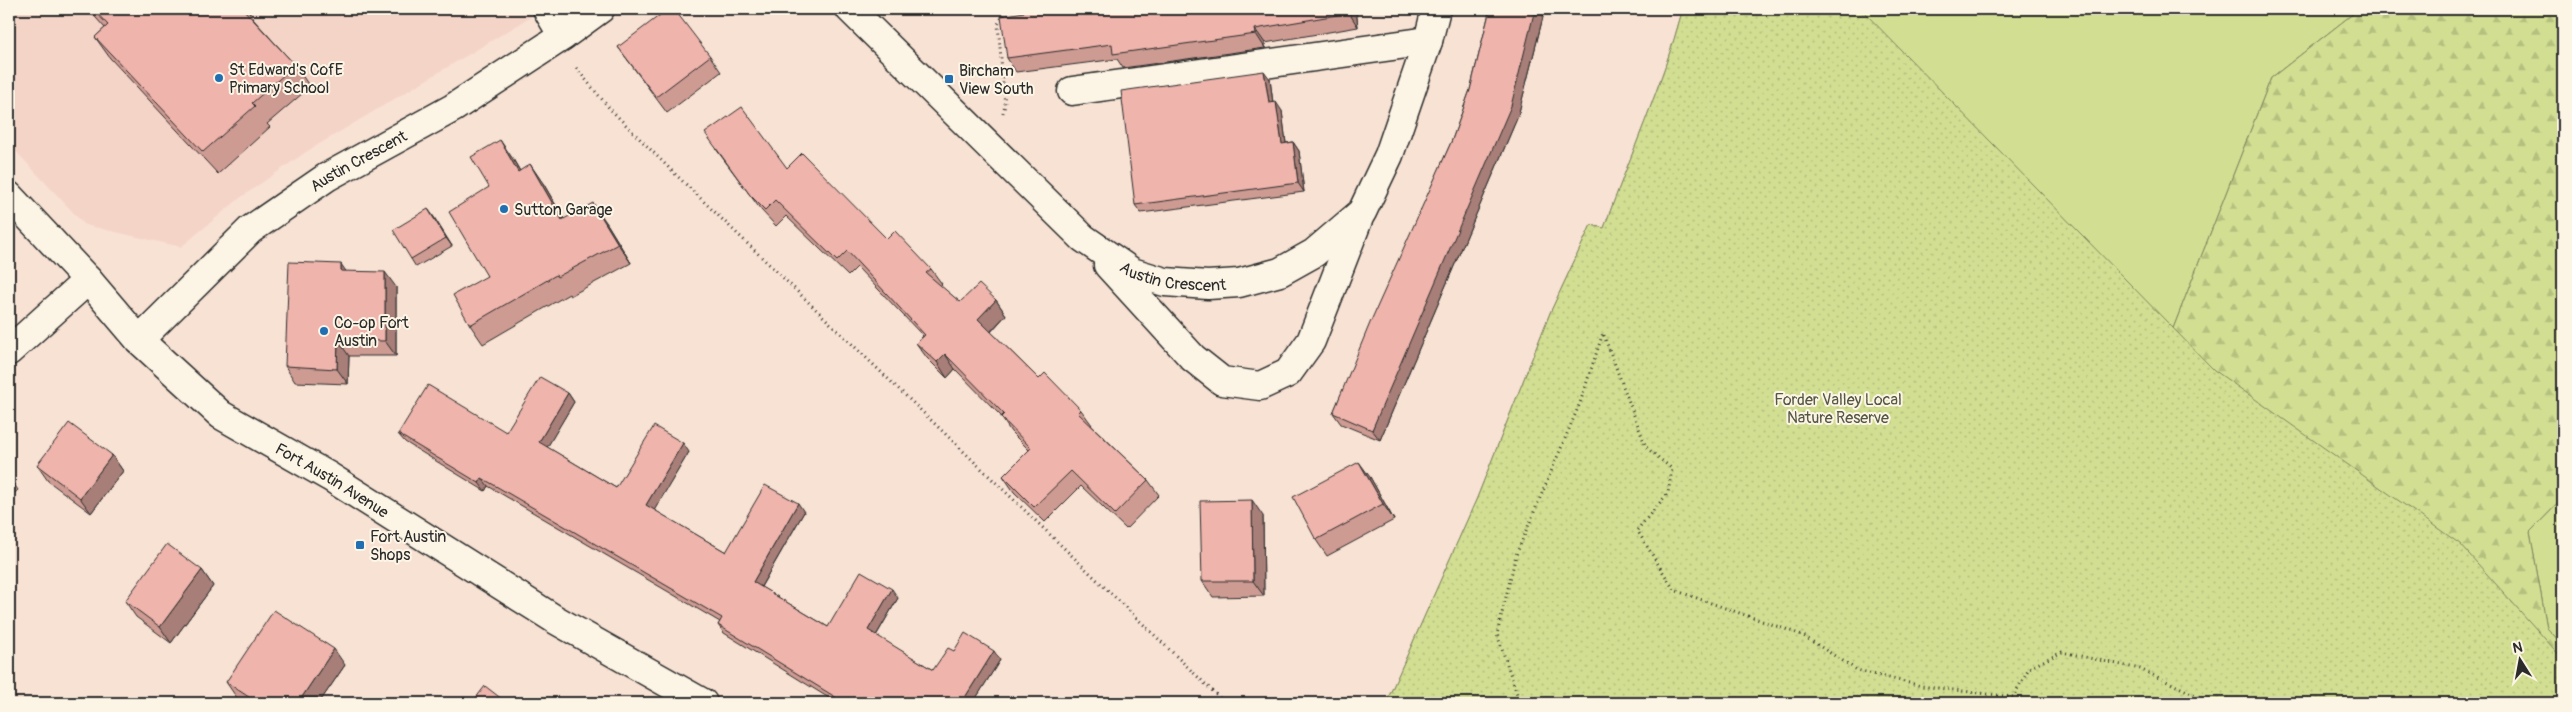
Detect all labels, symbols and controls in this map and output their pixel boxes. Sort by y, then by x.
place label: St Edward's CofE Primary School [229,60,343,98]
place label: Bircham View South [959,61,1034,99]
marker: St Edward's CofE Primary School [213,72,225,84]
marker: Bircham View South [943,73,955,85]
street label: Austin Crescent [306,126,411,197]
place label: Sutton Garage [514,200,612,220]
marker: Sutton Garage [498,203,510,215]
street label: Austin Crescent [1116,258,1227,296]
place label: Co-op Fort Austin [334,313,409,351]
marker: Co-op Fort Austin [318,325,330,337]
park label: Forder Valley Local Nature Reserve [1774,390,1902,428]
street label: Fort Austin Avenue [271,439,392,523]
place label: Fort Austin Shops [370,527,446,565]
marker: Fort Austin Shops [354,539,366,551]
north arrow [2494,634,2544,684]
text: N [2511,638,2524,657]

